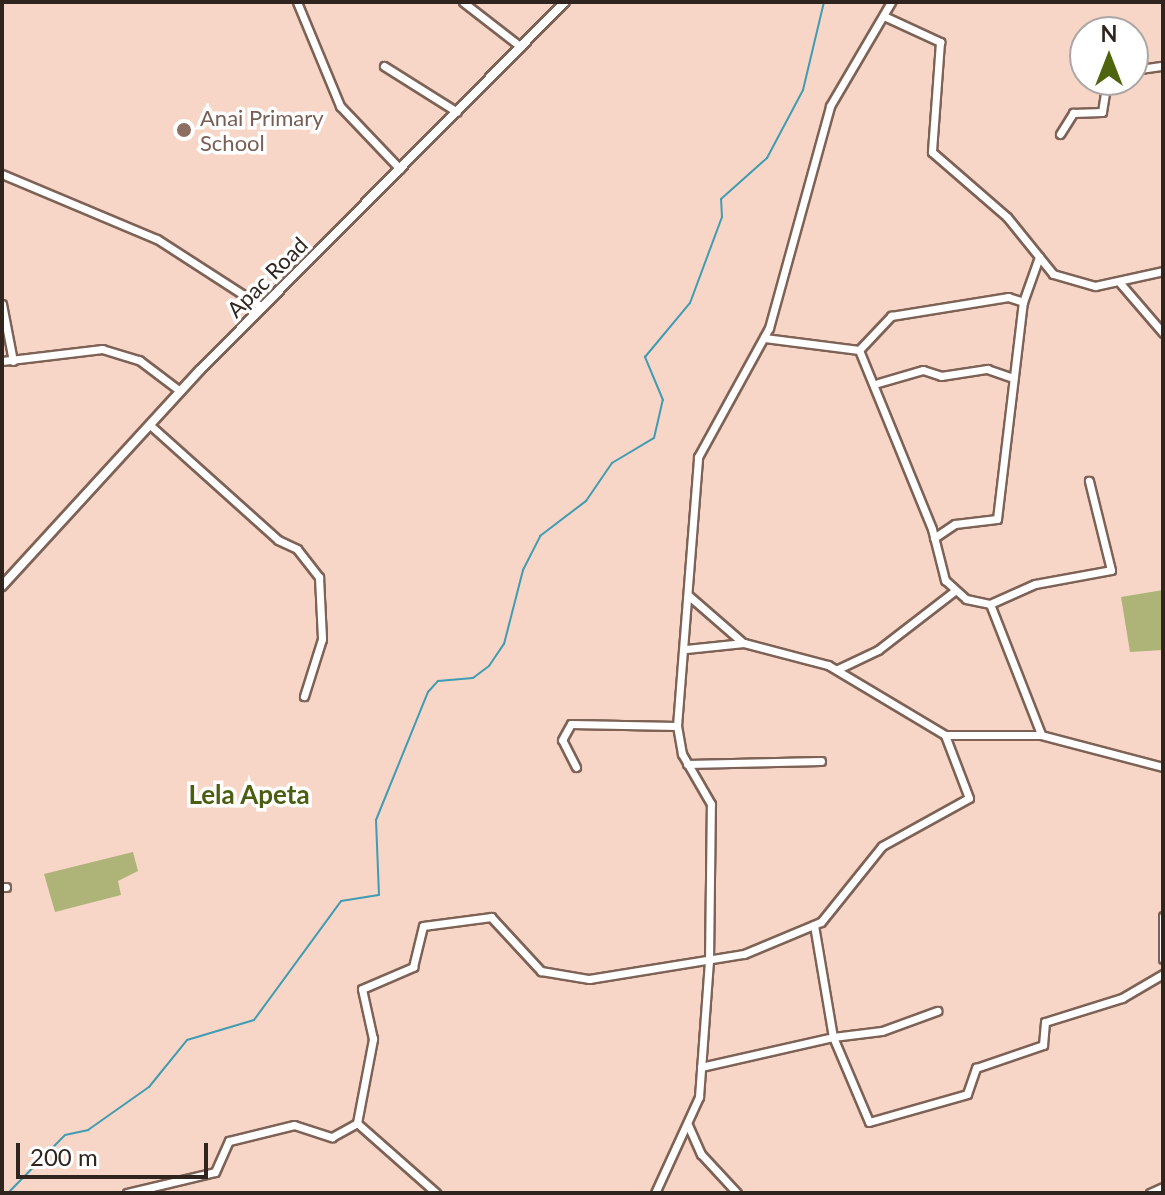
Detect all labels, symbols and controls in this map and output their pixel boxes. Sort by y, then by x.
north arrow [1069,16,1149,96]
text: N [1101,20,1117,47]
place label: Anai Primary School [200,104,324,156]
marker: Anai Primary School [175,121,193,139]
street label: Apac Road [221,231,313,323]
district label: Lela Apeta [188,779,310,811]
scale bar [20,1127,212,1177]
text: 200 m [30,1142,98,1171]

